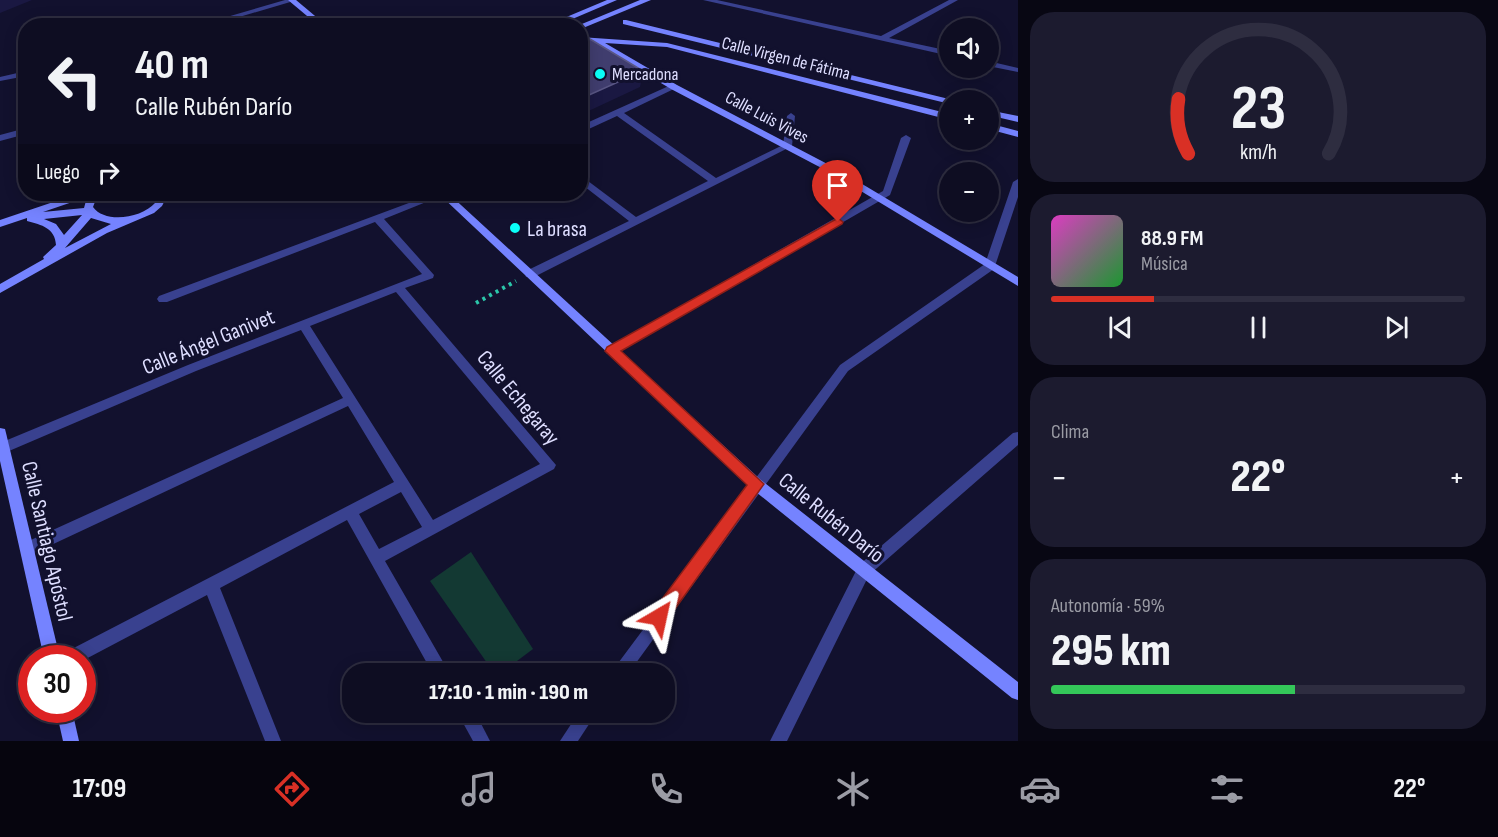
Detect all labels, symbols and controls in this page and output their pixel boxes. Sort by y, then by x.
map controls [939,18,999,222]
button: sound [939,18,999,78]
street label: Calle Virgen de Fátima [720,32,852,85]
text: 40 m [135,40,209,91]
icon: left [36,42,114,120]
place label: Mercadona [612,64,678,85]
marker: Mercadona [593,67,607,81]
text: 23 [1230,72,1286,147]
street label: Calle Luis Vives [722,87,812,148]
button: + [939,90,999,150]
text: Calle Rubén Darío [135,91,292,123]
text: km/h [1239,141,1277,166]
icon: right [92,156,125,189]
text: Luego [36,159,80,186]
pin [812,160,863,222]
button: − [939,162,999,222]
icon: arrive [821,169,854,202]
place label: La brasa [527,216,587,243]
marker: La brasa [508,221,522,235]
text: 88.9 FM [1141,225,1203,252]
text: Música [1141,252,1188,276]
street label: Calle Ángel Ganivet [138,303,279,381]
icon: previous [1104,311,1137,344]
icon: pause [1242,311,1275,344]
icon: next [1380,311,1413,344]
street label: Calle Echegaray [471,345,565,451]
text: Clima [1051,420,1089,444]
text: 22° [1230,450,1286,505]
text: − [1051,458,1067,498]
text: + [1449,458,1465,498]
street label: Calle Santiago Apóstol [15,459,78,624]
street label: Calle Rubén Darío [773,467,889,569]
position arrow [627,585,691,649]
text: Autonomía · 59% [1051,594,1165,618]
text: 295 km [1051,624,1171,679]
speed limit sign: 30 [18,645,96,723]
text: 17:10 · 1 min · 190 m [429,679,588,706]
icon: directions [271,768,313,810]
icon: music [458,768,500,810]
icon: phone [645,768,687,810]
icon: climate [832,768,874,810]
icon: car [1019,768,1061,810]
icon: filters [1206,768,1248,810]
text: 17:09 [73,773,126,805]
text: 22° [1393,773,1425,805]

